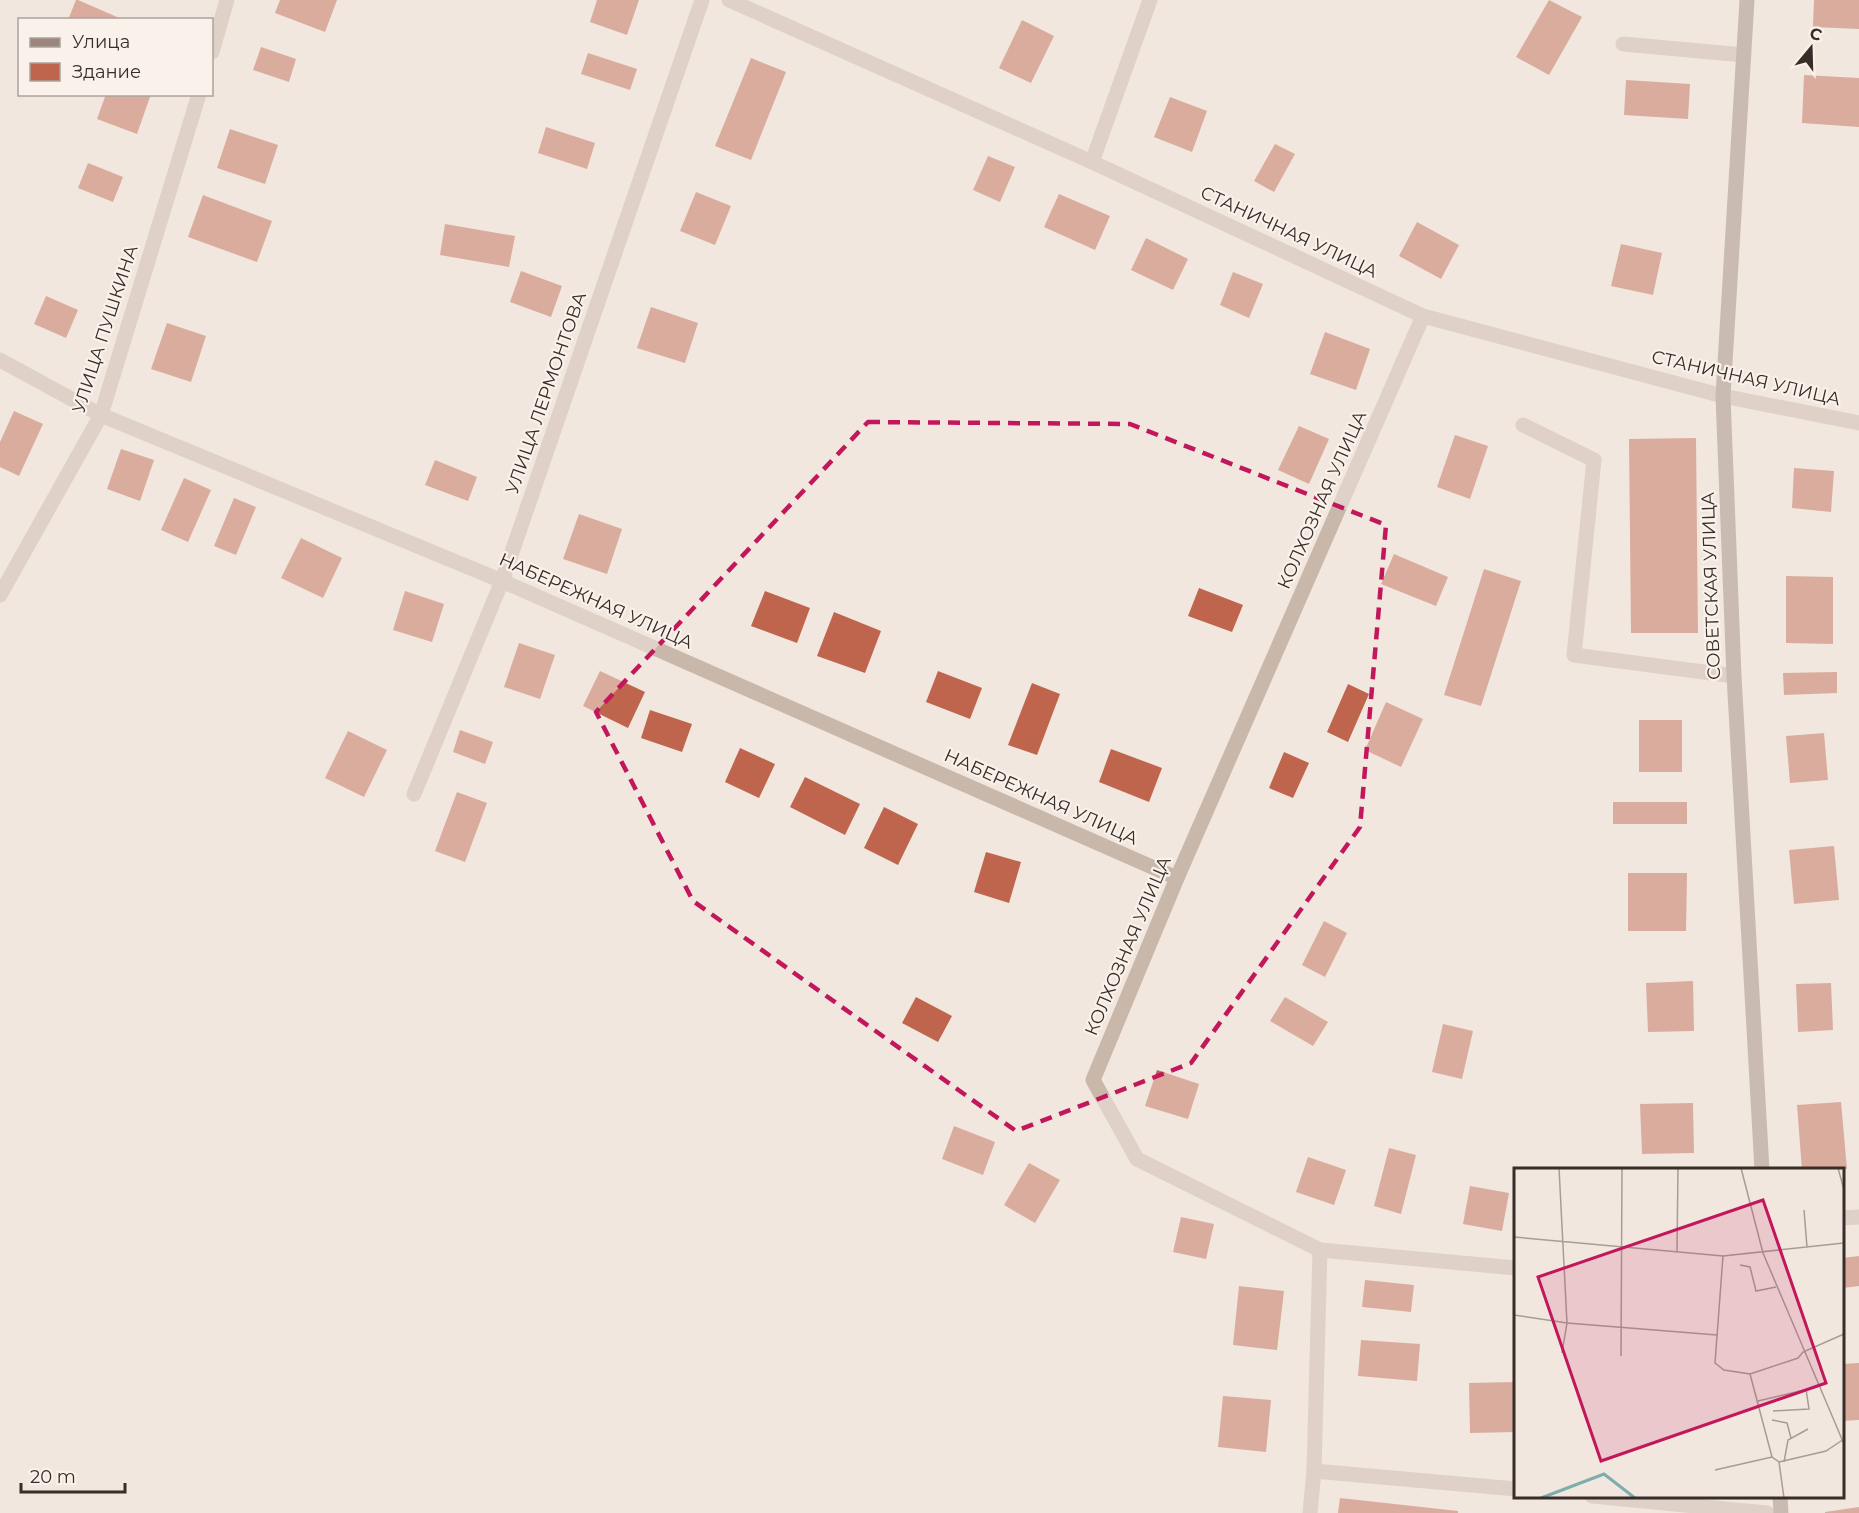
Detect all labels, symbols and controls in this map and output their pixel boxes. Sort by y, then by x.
legend [18,18,213,96]
north arrow [1781,18,1841,78]
text: С [1807,23,1825,45]
text: Улица [72,31,130,53]
text: Здание [72,61,141,83]
street label: СТАНИЧНАЯ УЛИЦА [1197,181,1382,283]
street label: УЛИЦА ПУШКИНА [67,242,143,416]
street label: УЛИЦА ЛЕРМОНТОВА [501,288,591,497]
street label: СТАНИЧНАЯ УЛИЦА [1649,346,1843,411]
street label: КОЛХОЗНАЯ УЛИЦА [1273,407,1372,593]
street label: СОВЕТСКАЯ УЛИЦА [1697,491,1725,680]
street label: НАБЕРЕЖНАЯ УЛИЦА [496,548,697,654]
street label: НАБЕРЕЖНАЯ УЛИЦА [941,744,1142,850]
street label: КОЛХОЗНАЯ УЛИЦА [1080,852,1176,1039]
inset map [1514,1168,1844,1498]
scale bar [21,1456,124,1494]
text: 20 m [30,1466,76,1488]

